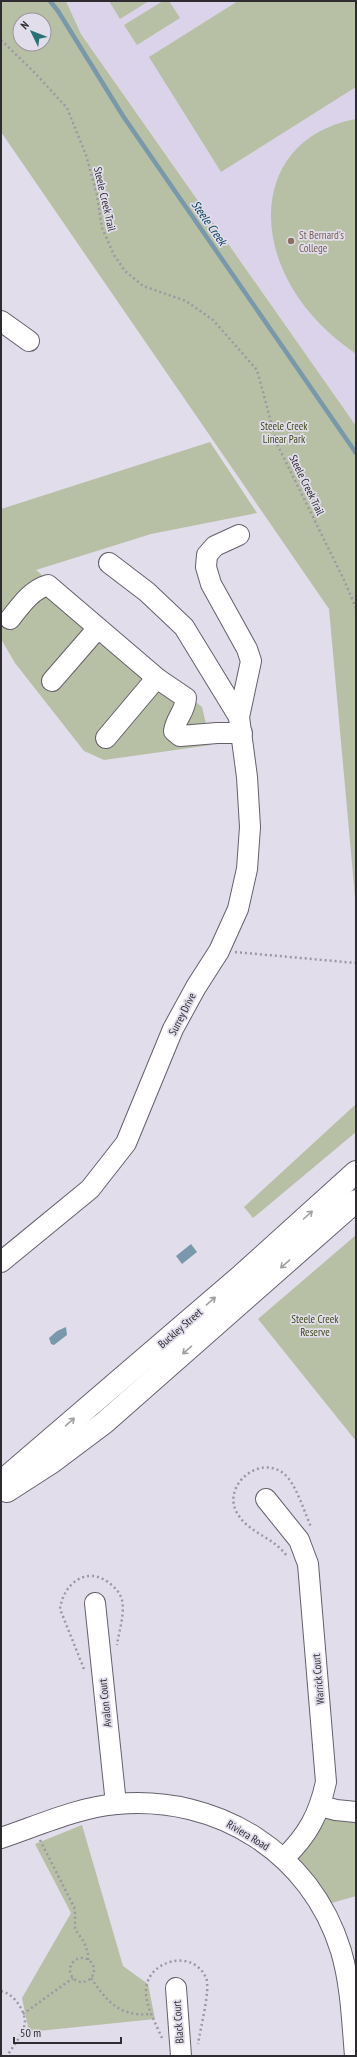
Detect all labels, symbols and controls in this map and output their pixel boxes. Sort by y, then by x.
north arrow [12,12,52,52]
text: N [18,18,32,32]
street label: Steele Creek Trail [91,166,119,233]
water label: Steele Creek [188,197,231,249]
place label: St Bernard's College [299,228,344,255]
marker: St Bernard's College [286,236,296,246]
park label: Steele Creek Linear Park [260,419,308,446]
street label: Steele Creek Trail [286,453,328,518]
street label: Surrey Drive [165,990,199,1038]
one-way arrow [303,1211,313,1220]
one-way arrow [279,1259,290,1268]
one-way arrow [206,1297,217,1306]
street label: Buckley Street [155,1305,205,1351]
park label: Steele Creek Reserve [291,1312,339,1339]
one-way arrow [182,1345,192,1354]
one-way arrow [65,1418,75,1427]
street label: Warrick Court [309,1653,327,1705]
street label: Avalon Court [95,1678,115,1728]
street label: Riviera Road [224,1817,272,1853]
street label: Black Court [170,2000,186,2044]
scale bar [14,2019,121,2045]
text: 50 m [20,2025,41,2040]

